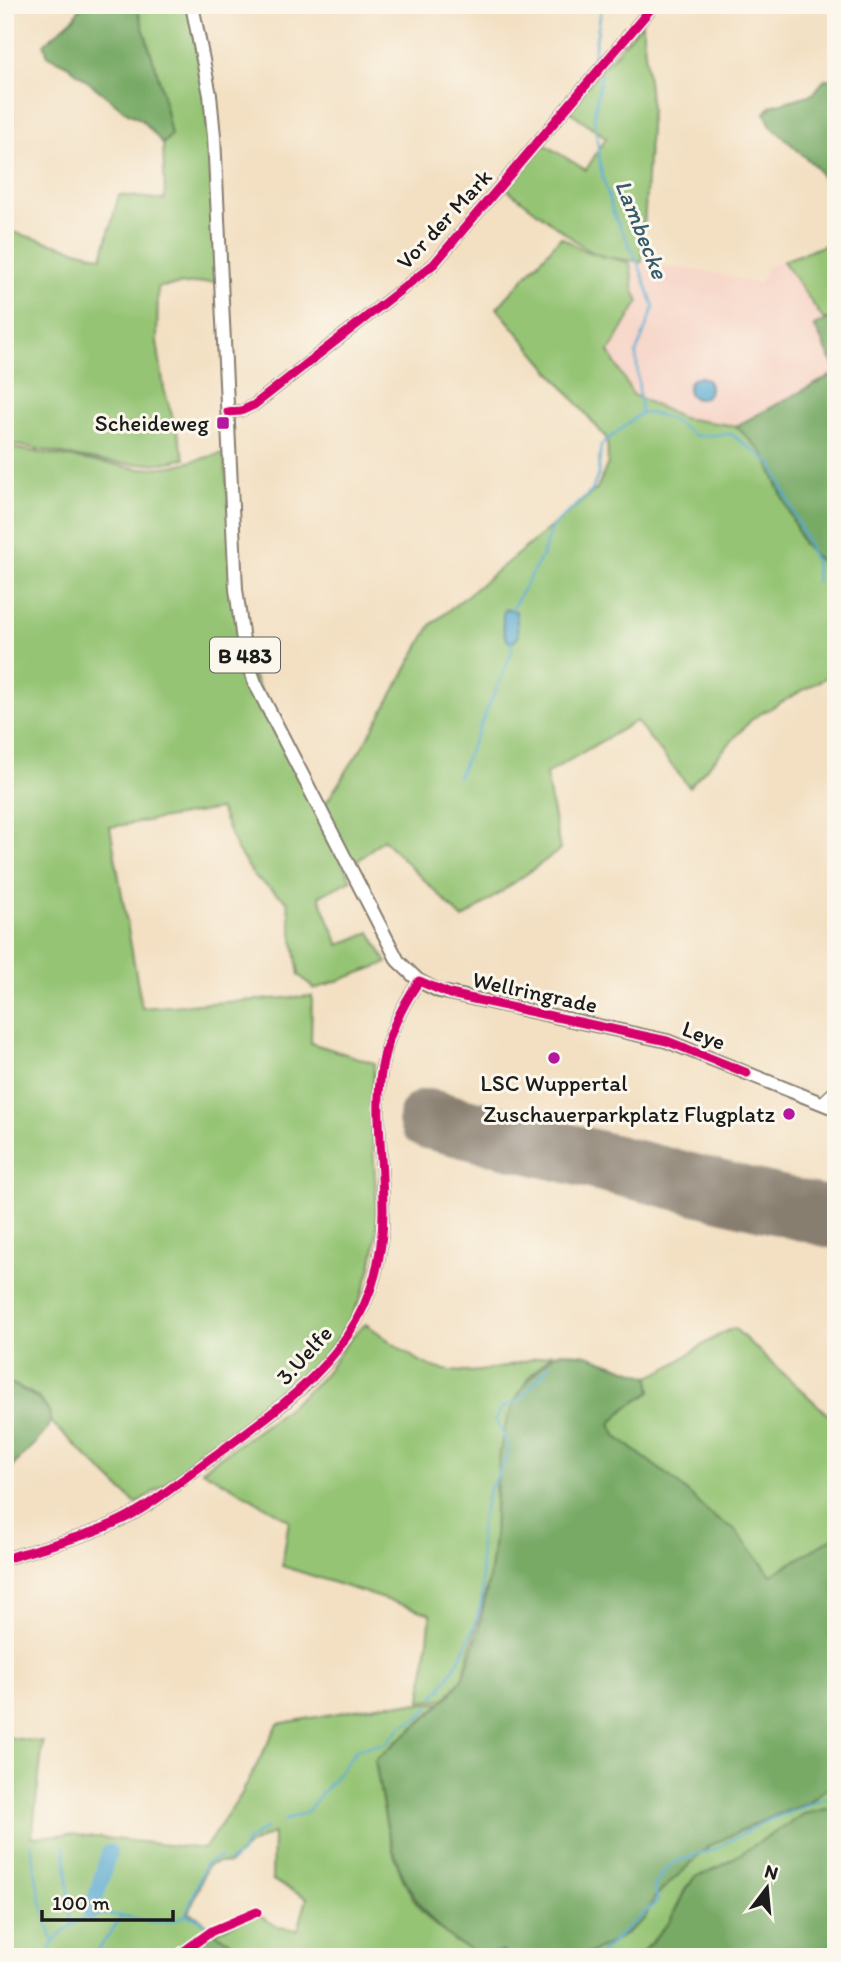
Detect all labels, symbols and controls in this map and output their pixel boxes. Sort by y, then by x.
street label: Vor der Mark [390,163,498,275]
water label: Lambecke [609,175,675,284]
place label: Scheideweg [95,409,209,437]
marker: Scheideweg [215,415,231,431]
road number: B 483 [210,638,280,672]
street label: Wellringrade [470,965,600,1019]
street label: Leye [678,1014,730,1056]
marker: LSC Wuppertal [546,1050,562,1066]
place label: LSC Wuppertal [480,1069,628,1097]
place label: Zuschauerparkplatz Flugplatz [483,1100,776,1128]
marker: Zuschauerparkplatz Flugplatz [781,1106,797,1122]
street label: 3.Uelfe [270,1319,338,1391]
north arrow [732,1854,802,1924]
text: N [762,1859,781,1885]
scale bar [42,1878,173,1922]
text: 100 m [52,1890,110,1915]

